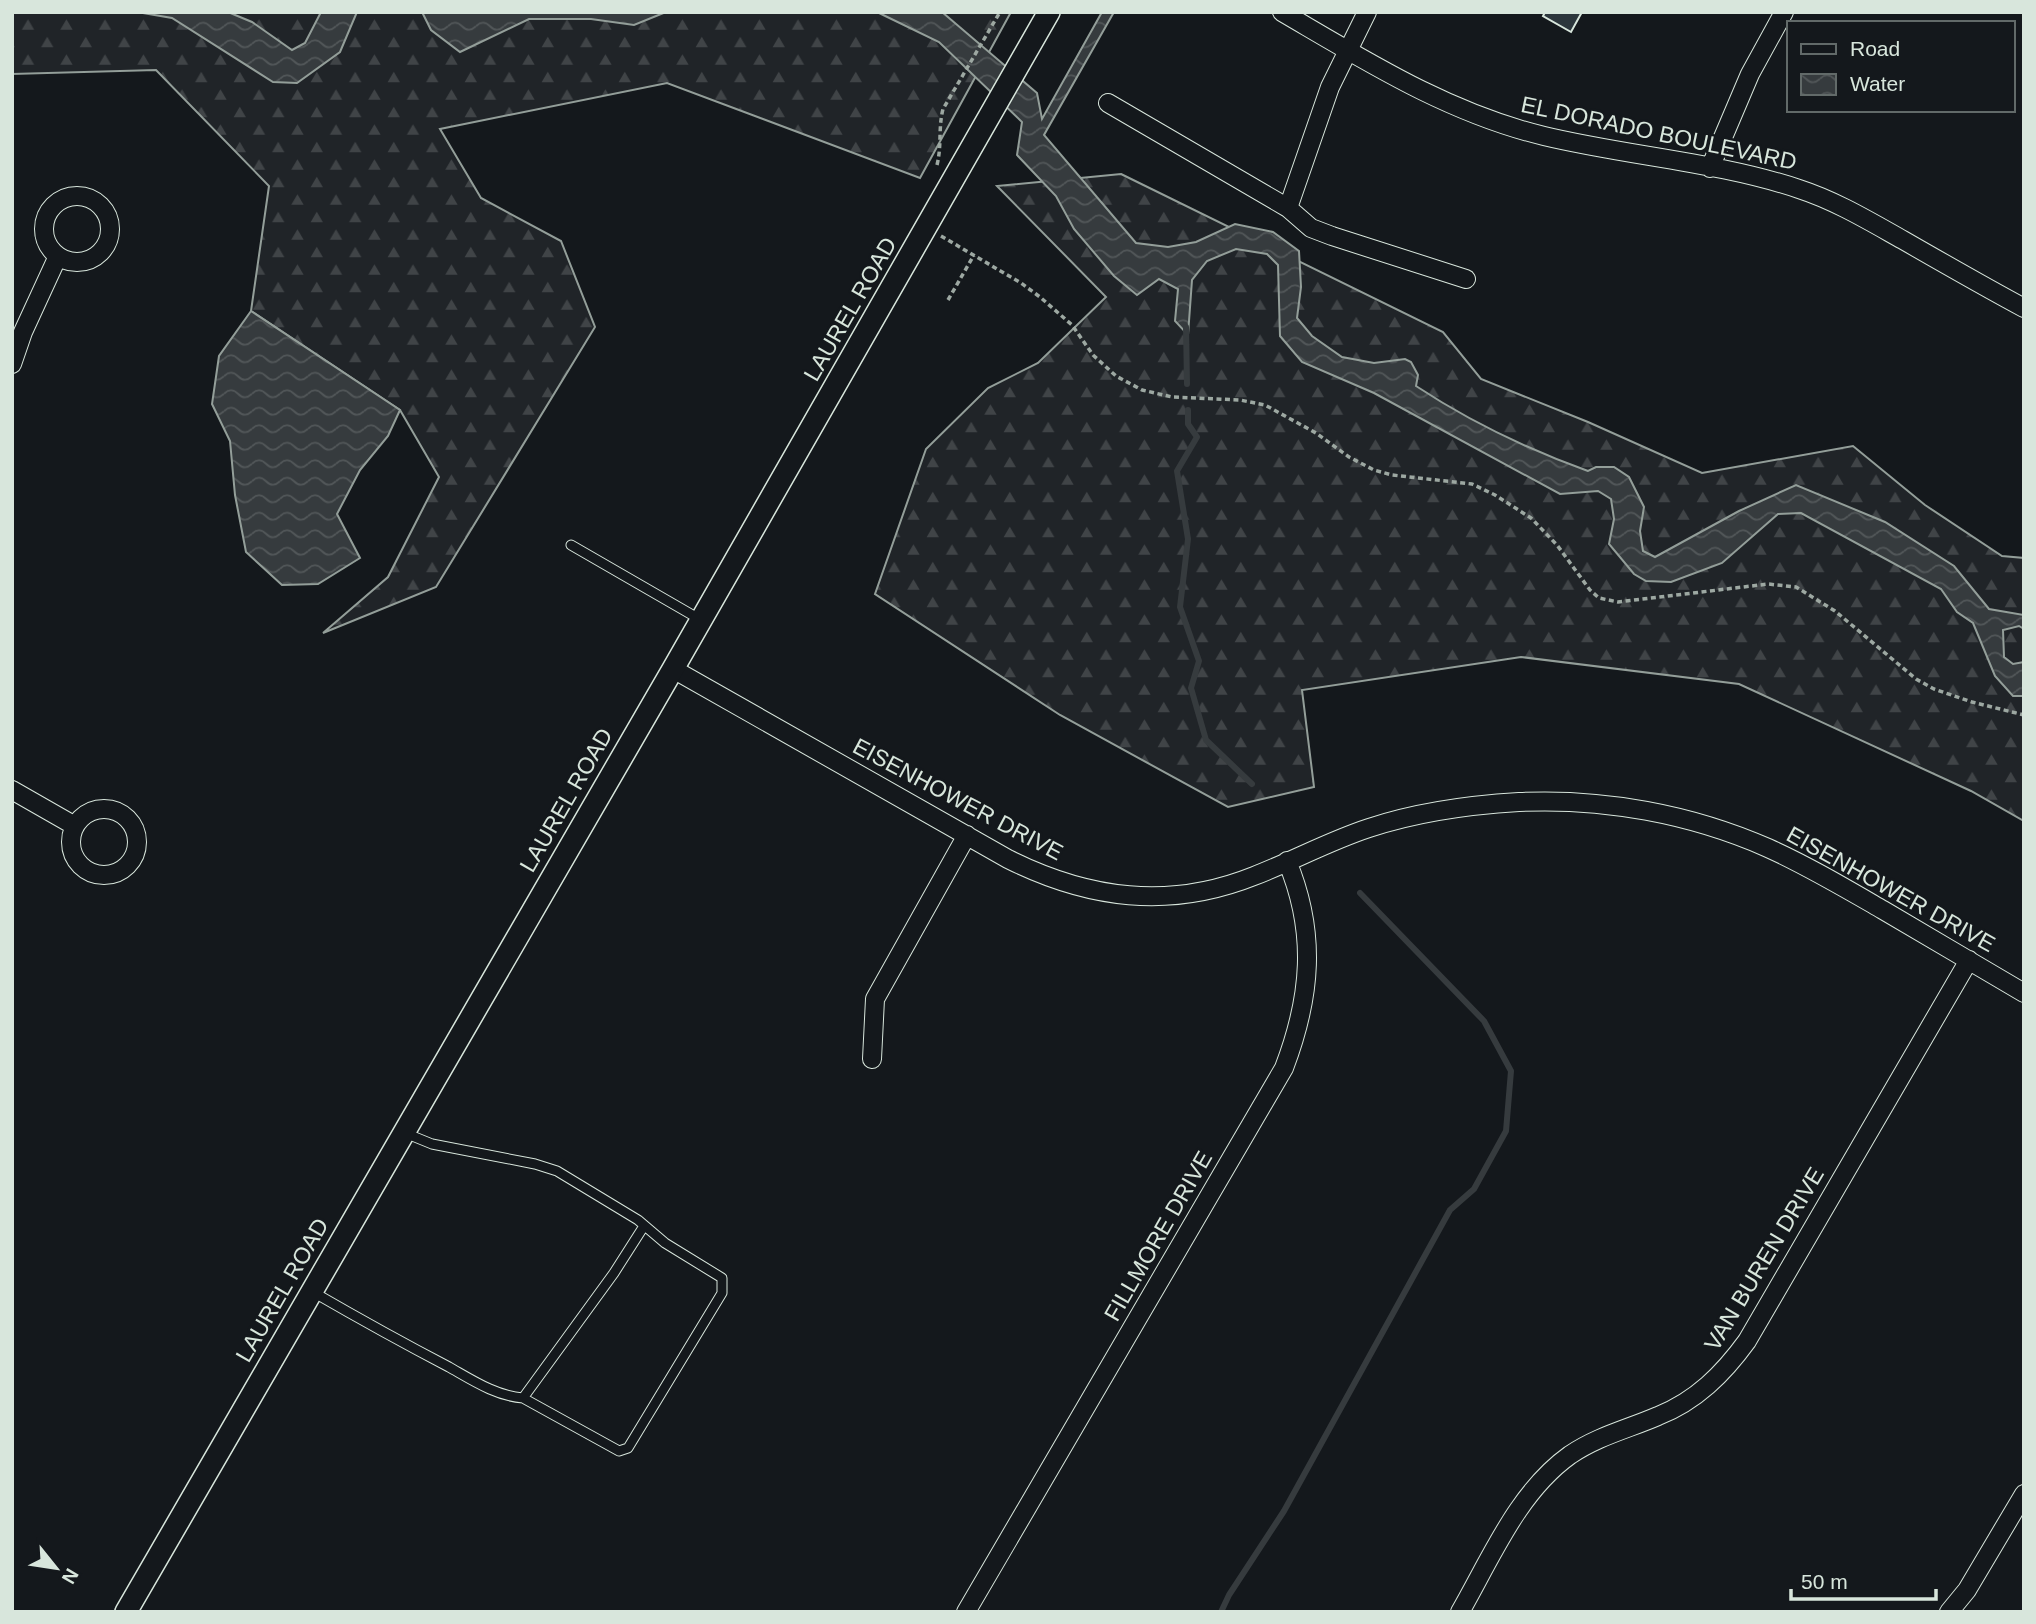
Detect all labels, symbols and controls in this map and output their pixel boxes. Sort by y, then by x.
legend [1787,21,2015,112]
text: Road [1850,37,1900,60]
text: Water [1850,72,1905,95]
street label: EL DORADO BOULEVARD [1519,91,1799,175]
street label: LAUREL ROAD [798,233,902,385]
street label: LAUREL ROAD [514,724,618,876]
street label: EISENHOWER DRIVE [849,733,1067,865]
street label: EISENHOWER DRIVE [1782,821,2000,957]
street label: FILLMORE DRIVE [1099,1146,1217,1326]
street label: VAN BUREN DRIVE [1699,1163,1829,1355]
street label: LAUREL ROAD [230,1214,334,1366]
north arrow [21,1533,91,1603]
scale bar [1791,1558,1936,1602]
text: N [58,1565,83,1587]
text: 50 m [1801,1570,1848,1593]

